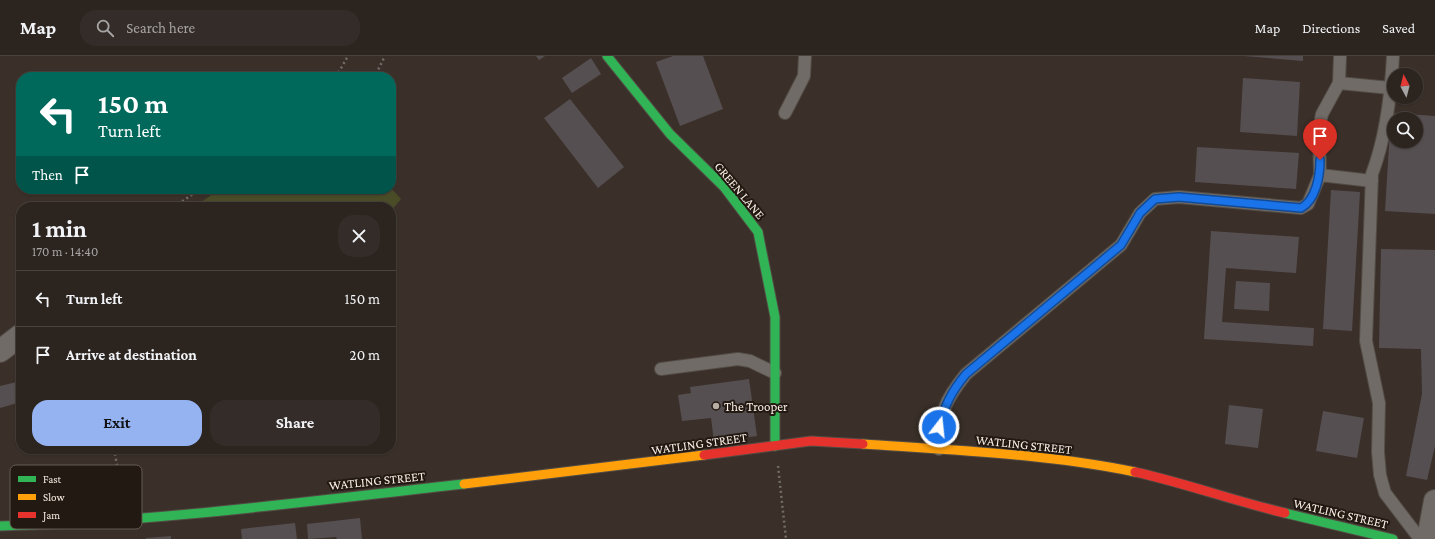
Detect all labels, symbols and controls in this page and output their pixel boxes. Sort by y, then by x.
search box [80,10,360,46]
text: Map [20,17,56,38]
icon: search [94,17,116,39]
text: Search here [126,20,195,36]
text: Map [1255,20,1280,36]
text: Directions [1302,20,1360,36]
text: Saved [1382,20,1415,36]
north arrow [1387,68,1423,104]
map controls [1387,68,1423,148]
icon: left [32,88,84,140]
text: 150 m [98,88,168,119]
button: search [1387,112,1423,148]
pin [1303,119,1337,160]
text: Turn left [98,121,161,141]
icon: arrive [1309,125,1331,147]
street label: GREEN LANE [711,159,768,222]
icon: arrive [71,164,93,186]
text: Then [32,167,63,183]
text: 1 min [32,215,87,242]
button: close [338,215,380,257]
text: 170 m · 14:40 [32,244,98,259]
icon: left [32,288,54,310]
text: Turn left [66,291,122,307]
text: 150 m [345,291,380,307]
icon: arrive [32,344,54,366]
text: Arrive at destination [66,347,197,363]
text: 20 m [350,347,380,363]
place label: The Trooper [724,399,788,414]
button: Exit [32,400,202,446]
button: Share [210,400,380,446]
marker: The Trooper [711,401,721,411]
position arrow [918,406,960,448]
street label: WATLING STREET [650,429,748,458]
street label: WATLING STREET [975,432,1073,457]
legend [10,465,142,529]
street label: WATLING STREET [328,468,426,493]
text: Fast [43,473,62,485]
text: Slow [43,491,65,503]
street label: WATLING STREET [1292,495,1390,532]
text: Jam [42,509,60,522]

